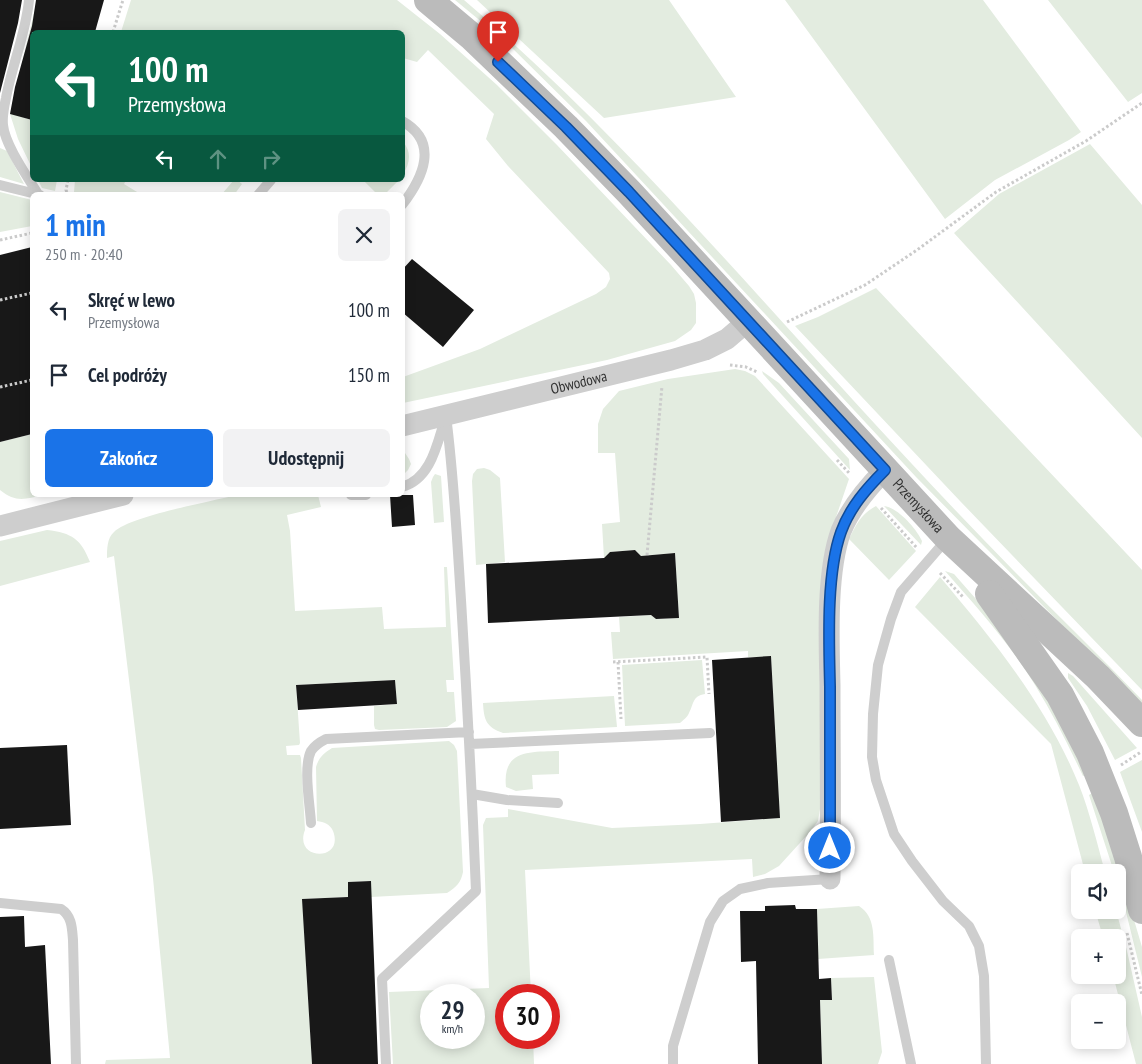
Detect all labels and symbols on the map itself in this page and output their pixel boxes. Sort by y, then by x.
pin [477,11,519,62]
street label: Obwodowa [548,366,609,398]
street label: Przemysłowa [889,474,948,537]
position arrow [803,821,855,873]
speed limit sign: 30 [495,984,560,1049]

